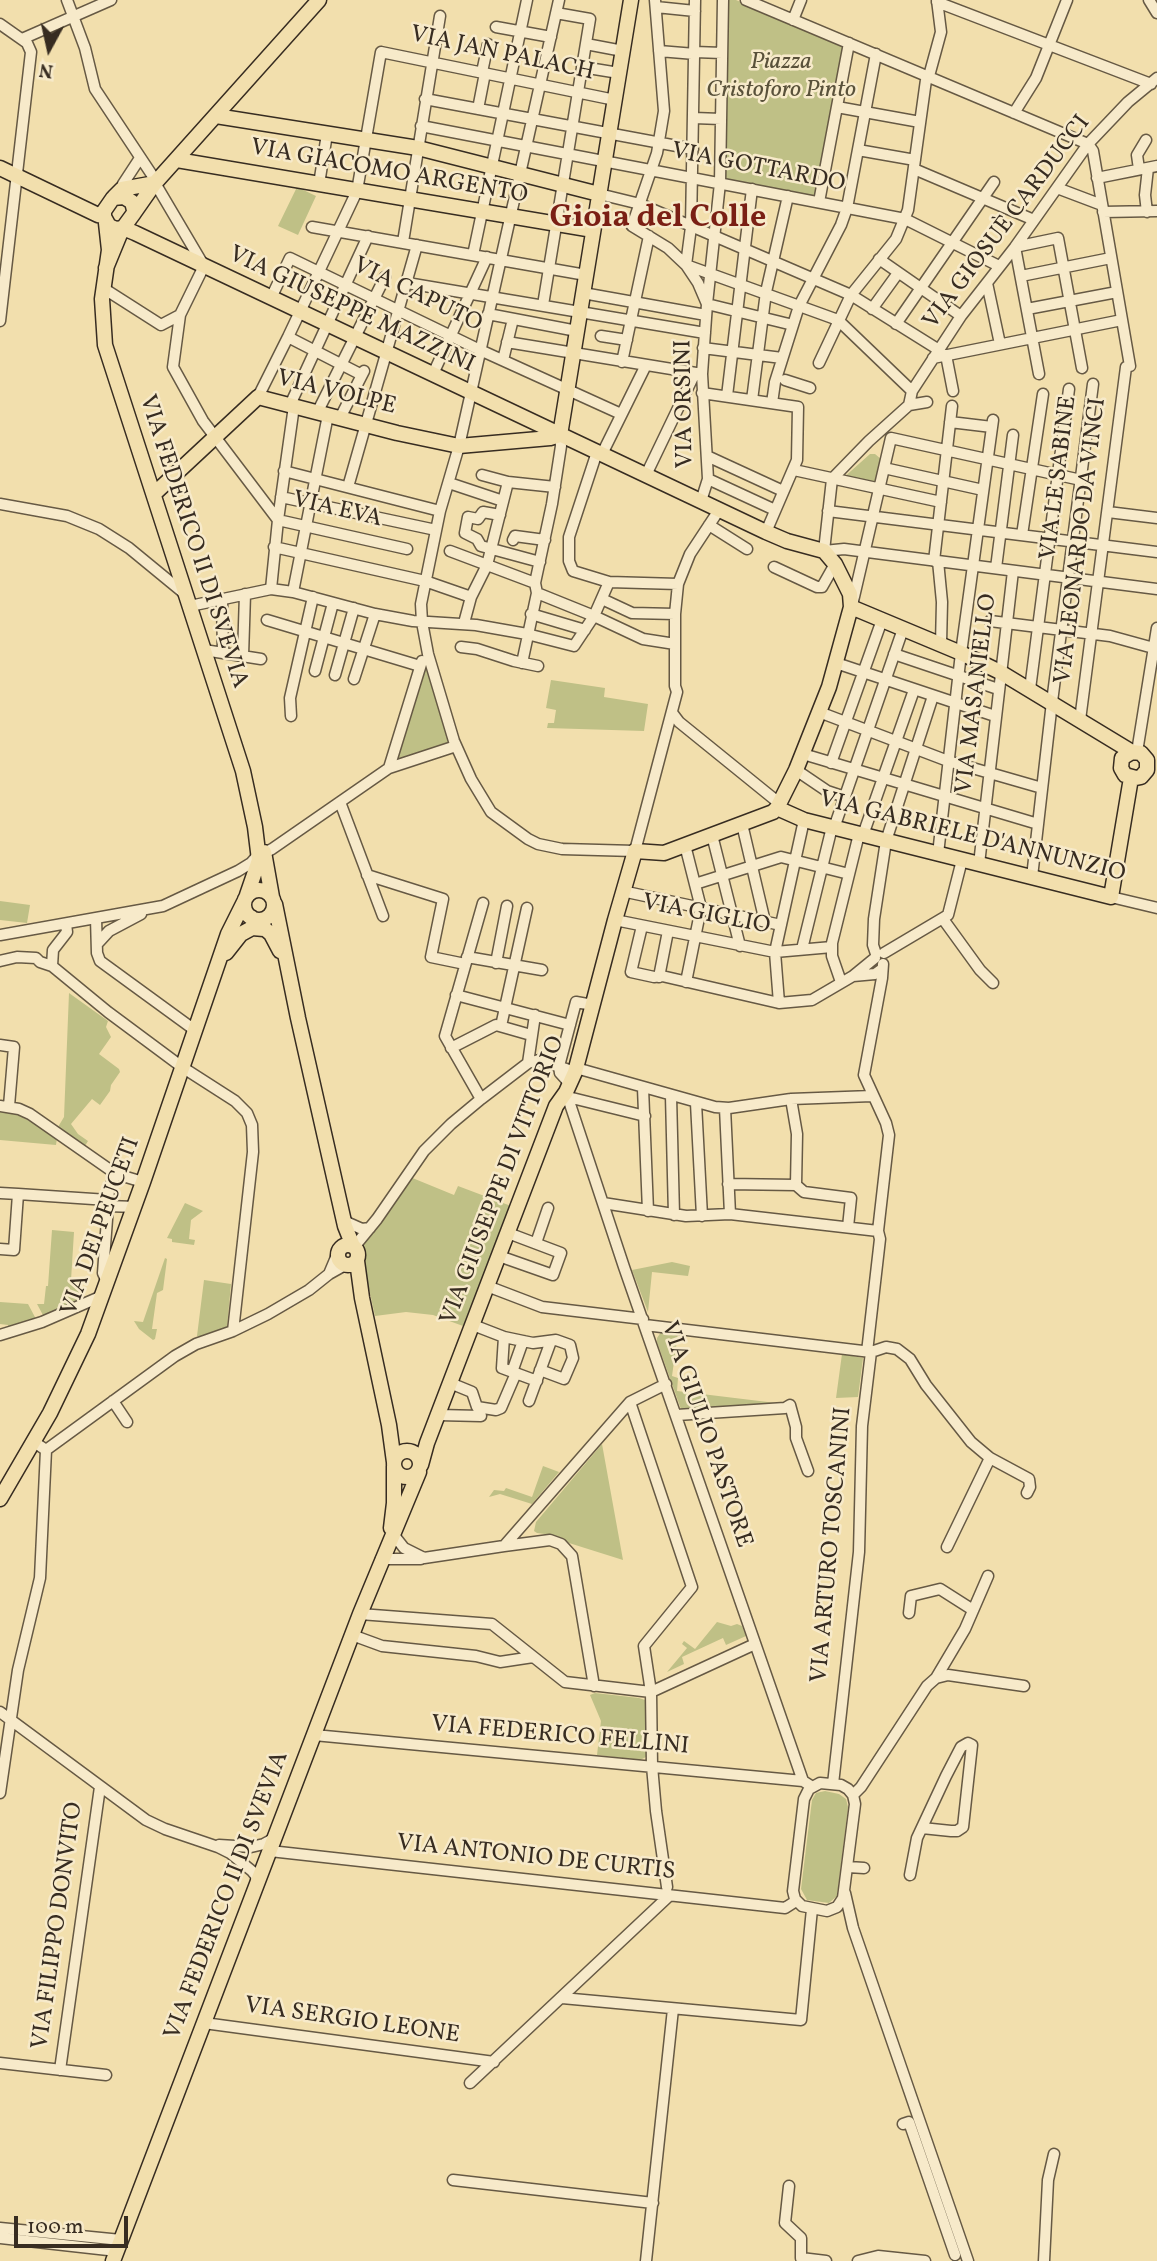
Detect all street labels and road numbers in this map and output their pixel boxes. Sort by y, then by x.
street label: VIA JAN PALACH [407,21,597,89]
street label: VIA GIOSUÈ CARDUCCI [918,110,1098,336]
street label: VIA GIACOMO ARGENTO [248,134,530,212]
street label: VIA GOTTARDO [669,138,847,200]
street label: VIA GIUSEPPE MAZZINI [223,241,479,381]
street label: VIA CAPUTO [348,252,486,340]
street label: VIA ORSINI [670,339,702,469]
street label: VIA VOLPE [273,365,399,423]
street label: VIA FEDERICO II DI SVEVIA [131,392,253,692]
street label: VIA LE SABINE [1036,394,1084,562]
street label: VIA LEONARDO DA VINCI [1050,396,1114,686]
street label: VIA EVA [290,487,384,535]
street label: VIA MASANIELLO [951,592,1005,796]
street label: VIA GABRIELE D'ANNUNZIO [816,786,1128,890]
street label: VIA GIGLIO [640,889,772,943]
street label: VIA GIUSEPPE DI VITTORIO [436,1033,572,1329]
street label: VIA DEI PEUCETI [56,1134,148,1320]
street label: VIA GIULIO PASTORE [653,1318,757,1552]
street label: VIA ARTURO TOSCANINI [807,1406,859,1684]
street label: VIA FEDERICO FELLINI [430,1711,690,1763]
street label: VIA FEDERICO II DI SVEVIA [160,1748,296,2044]
street label: VIA FILIPPO DONVITO [27,1801,91,2051]
street label: VIA ANTONIO DE CURTIS [395,1830,677,1888]
street label: VIA SERGIO LEONE [243,1993,461,2051]

